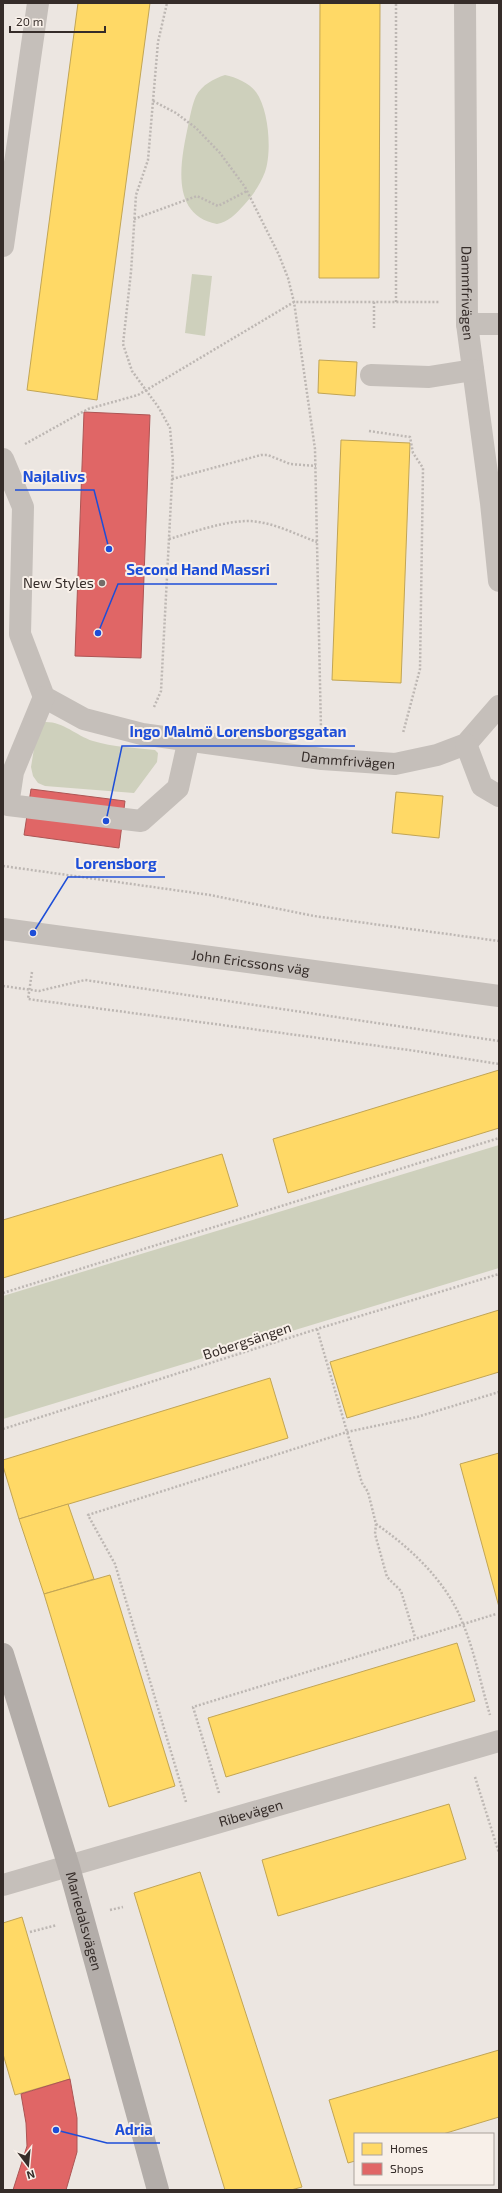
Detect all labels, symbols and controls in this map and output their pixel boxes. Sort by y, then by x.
scale bar [10,8,105,34]
text: 20 m [16,14,43,28]
street label: Dammfrivägen [459,246,478,341]
callout: Najlalivs [15,463,94,490]
text: Najlalivs [23,467,85,485]
callout: Second Hand Massri [118,557,277,584]
text: Second Hand Massri [126,560,270,578]
place label: New Styles [23,574,94,591]
marker: New Styles [97,578,107,588]
callout: Ingo Malmö Lorensborgsgatan [122,719,355,746]
text: Ingo Malmö Lorensborgsgatan [130,722,346,740]
street label: Dammfrivägen [300,747,396,772]
callout: Lorensborg [68,850,165,877]
text: Lorensborg [75,854,157,872]
street label: John Ericssons väg [191,946,311,978]
street label: Bobergsängen [201,1318,293,1363]
street label: Ribevägen [217,1795,285,1830]
street label: Mariedalsvägen [63,1869,106,1972]
callout: Adria [107,2116,160,2143]
text: Adria [115,2120,153,2138]
legend [354,2133,494,2185]
text: Homes [390,2141,428,2155]
north arrow [8,2145,48,2185]
text: Shops [390,2161,424,2175]
text: N [25,2168,37,2182]

